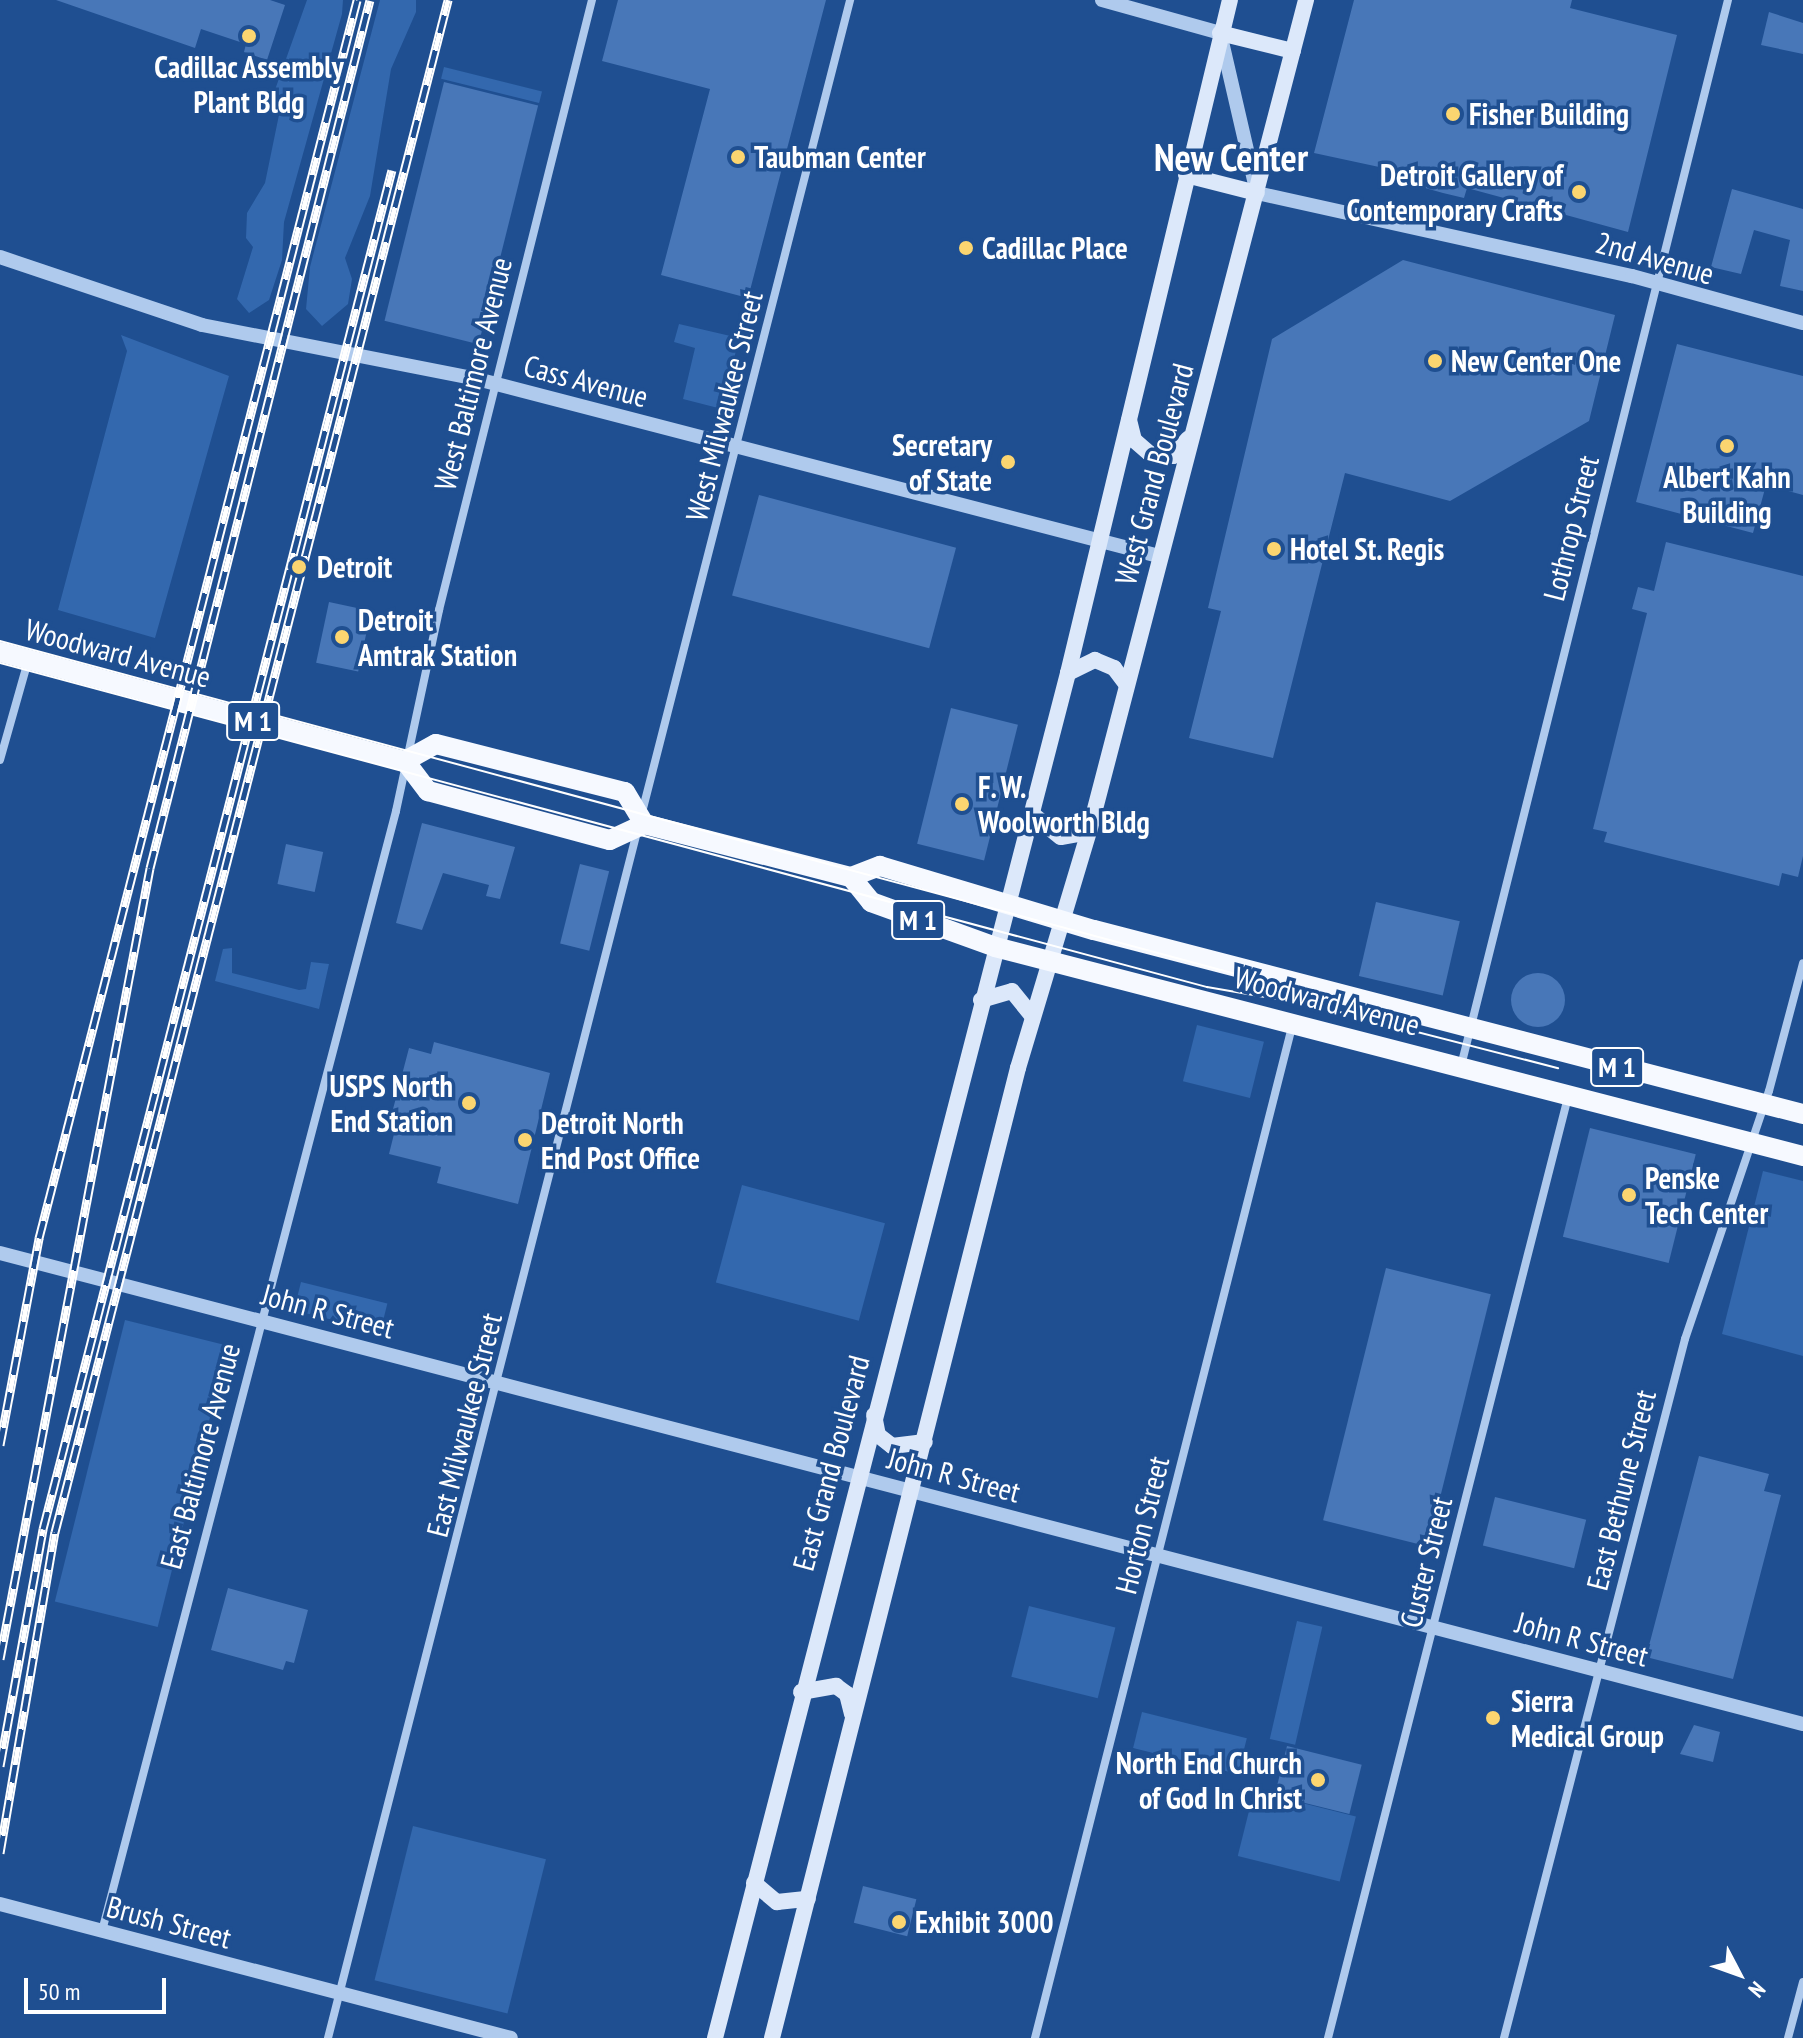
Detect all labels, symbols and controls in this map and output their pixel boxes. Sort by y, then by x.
marker: Cadillac Assembly Plant Bldg [240,27,258,45]
place label: Cadillac Assembly Plant Bldg [154,49,344,120]
place label: Fisher Building [1469,96,1629,132]
marker: Fisher Building [1444,105,1462,123]
district label: New Center [1153,134,1309,180]
place label: Taubman Center [754,139,926,175]
marker: Taubman Center [729,148,747,166]
place label: Detroit Gallery of Contemporary Crafts [1345,157,1563,228]
marker: Detroit Gallery of Contemporary Crafts [1570,183,1588,201]
street label: 2nd Avenue [1591,224,1719,292]
place label: Cadillac Place [982,230,1129,266]
marker: Cadillac Place [957,239,975,257]
street label: West Baltimore Avenue [427,253,519,495]
street label: West Milwaukee Street [678,287,770,525]
place label: New Center One [1451,343,1623,379]
street label: Cass Avenue [520,347,652,415]
marker: New Center One [1426,352,1444,370]
street label: West Grand Boulevard [1107,359,1201,589]
place label: Secretary of State [892,427,992,498]
marker: Albert Kahn Building [1718,437,1736,455]
street label: Lothrop Street [1536,452,1606,604]
marker: Secretary of State [999,453,1017,471]
place label: Albert Kahn Building [1663,459,1791,530]
place label: Hotel St. Regis [1290,531,1446,567]
marker: Hotel St. Regis [1265,540,1283,558]
place label: Detroit [317,549,392,585]
marker: Detroit [288,556,310,578]
place label: Detroit Amtrak Station [358,602,518,672]
street label: Woodward Avenue [21,611,215,695]
marker: Detroit Amtrak Station [333,628,351,646]
road number: M 1 [225,697,281,745]
place label: F. W. Woolworth Bldg [978,769,1150,840]
marker: F. W. Woolworth Bldg [953,795,971,813]
road number: M 1 [890,896,946,944]
street label: Woodward Avenue [1230,959,1424,1043]
road number: M 1 [1589,1043,1645,1091]
place label: USPS North End Station [329,1068,453,1138]
marker: USPS North End Station [460,1094,478,1112]
place label: Detroit North End Post Office [541,1105,700,1176]
marker: Detroit North End Post Office [516,1131,534,1149]
place label: Penske Tech Center [1645,1160,1769,1230]
marker: Penske Tech Center [1620,1186,1638,1204]
street label: John R Street [258,1276,398,1346]
street label: East Milwaukee Street [419,1309,509,1541]
street label: East Baltimore Avenue [152,1339,248,1573]
street label: East Grand Boulevard [785,1352,877,1574]
street label: East Bethune Street [1579,1386,1663,1594]
street label: John R Street [884,1440,1024,1510]
street label: Horton Street [1108,1452,1176,1598]
street label: Custer Street [1392,1493,1460,1631]
street label: John R Street [1512,1604,1652,1674]
place label: Sierra Medical Group [1511,1683,1664,1754]
marker: Sierra Medical Group [1482,1707,1504,1729]
place label: North End Church of God In Christ [1115,1745,1302,1816]
marker: North End Church of God In Christ [1309,1771,1327,1789]
street label: Brush Street [103,1888,235,1956]
place label: Exhibit 3000 [915,1904,1054,1940]
marker: Exhibit 3000 [890,1913,908,1931]
north arrow [1699,1934,1779,2014]
scale bar [28,1962,170,2012]
text: 50 m [38,1976,80,2007]
text: N [1743,1976,1772,2003]

